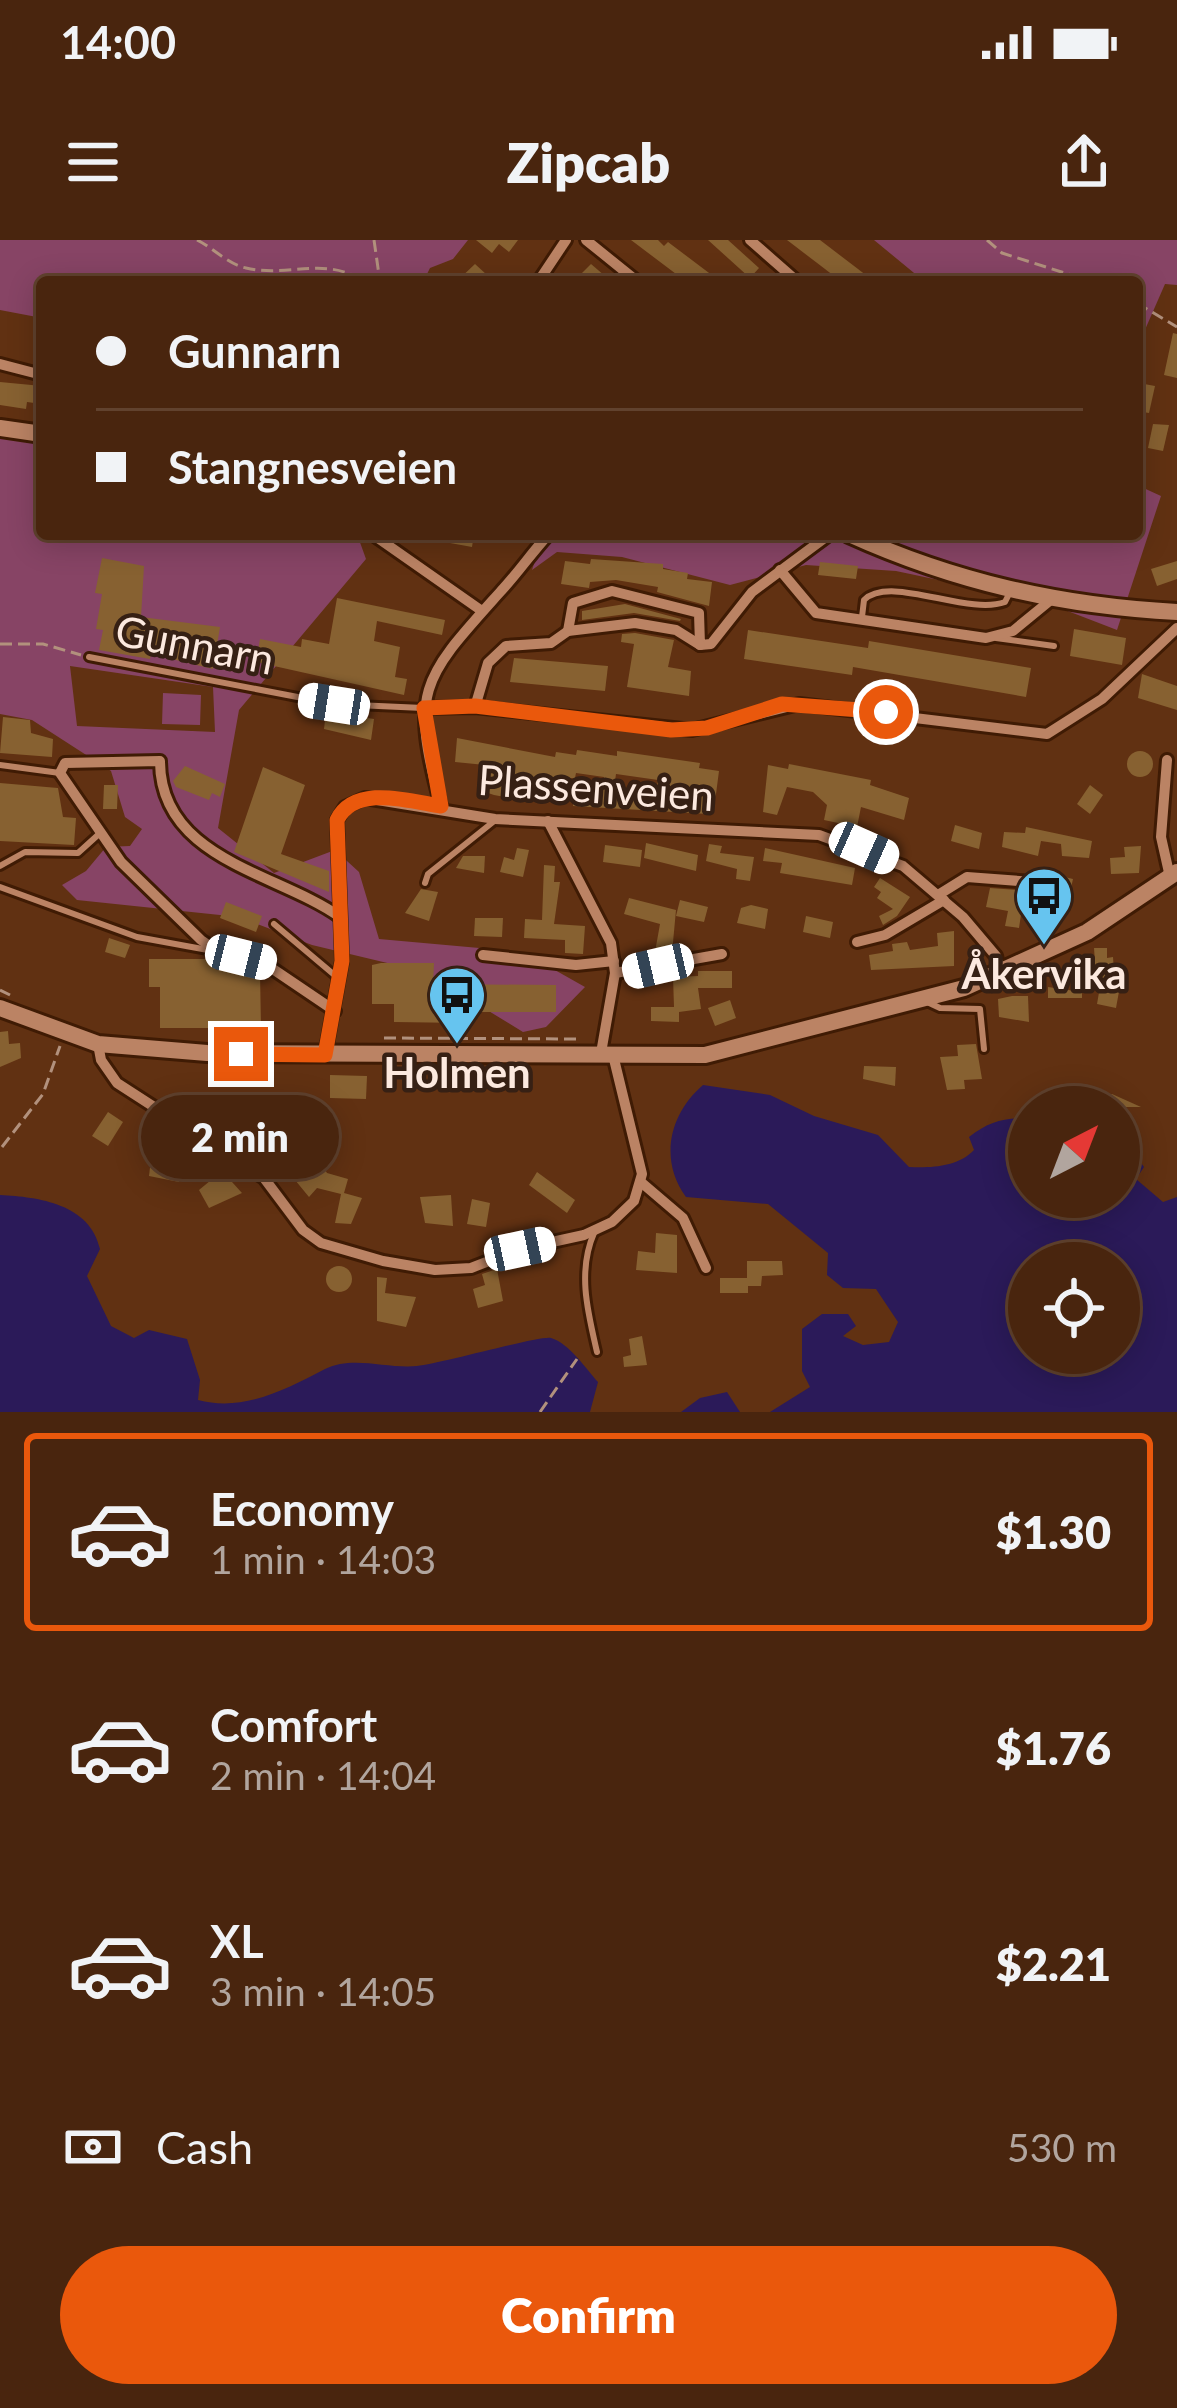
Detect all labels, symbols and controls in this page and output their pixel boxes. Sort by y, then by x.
text: 14:00 [60,15,176,69]
icon: menu [60,129,126,195]
icon: share [1051,129,1117,195]
text: Zipcab [507,130,670,195]
text: Gunnarn [168,324,341,378]
text: Stangnesveien [168,440,457,494]
street label: Gunnarn [112,604,278,684]
car [296,681,372,727]
route start [859,685,913,739]
street label: Plassenveien [476,754,716,820]
car [824,817,904,879]
bus stop icon: Åkervika [1013,865,1075,947]
car [202,931,280,983]
car [619,940,697,992]
place label: Åkervika [960,948,1127,998]
bus stop icon: Holmen [426,964,488,1046]
route end [214,1027,268,1081]
place label: Holmen [383,1047,531,1097]
north arrow [1008,1086,1140,1218]
map controls [1008,1086,1140,1374]
callout: 2 min [142,1096,340,1180]
text: 2 min [191,1114,289,1160]
car [481,1224,559,1274]
button: locate [1008,1242,1140,1374]
icon: car [66,1478,174,1586]
text: Economy [210,1482,394,1536]
text: $1.30 [996,1505,1111,1559]
text: 1 min · 14:03 [210,1536,436,1582]
icon: car [66,1694,174,1802]
text: Comfort [210,1698,377,1752]
text: $1.76 [996,1721,1111,1775]
text: 2 min · 14:04 [210,1752,436,1798]
icon: car [66,1910,174,2018]
text: XL [210,1914,264,1968]
text: $2.21 [996,1937,1111,1991]
text: 3 min · 14:05 [210,1968,436,2014]
icon: cash [60,2114,126,2180]
text: Cash [156,2120,253,2174]
text: 530 m [1007,2124,1117,2170]
button: Confirm [60,2246,1117,2384]

